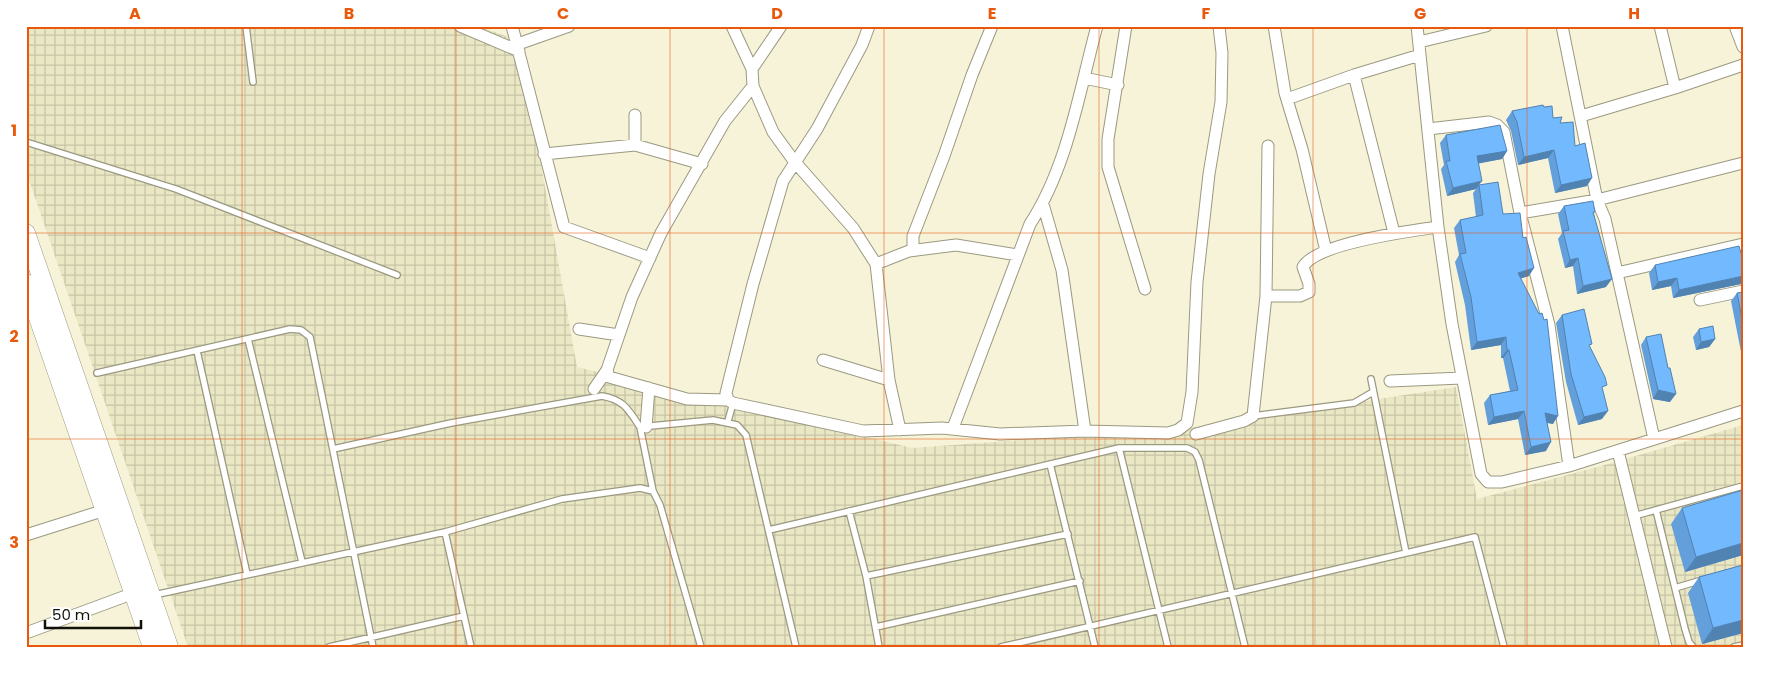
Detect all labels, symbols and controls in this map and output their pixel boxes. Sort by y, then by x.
text: A [129,2,141,25]
text: B [344,2,354,25]
text: C [557,2,569,25]
text: D [771,2,783,25]
text: E [988,2,996,25]
text: F [1202,2,1211,25]
text: G [1414,2,1426,25]
text: H [1628,2,1640,25]
text: 1 [11,119,17,142]
text: 2 [9,325,19,348]
text: 3 [9,531,19,554]
scale bar [45,598,141,630]
text: 50 m [52,604,90,625]

